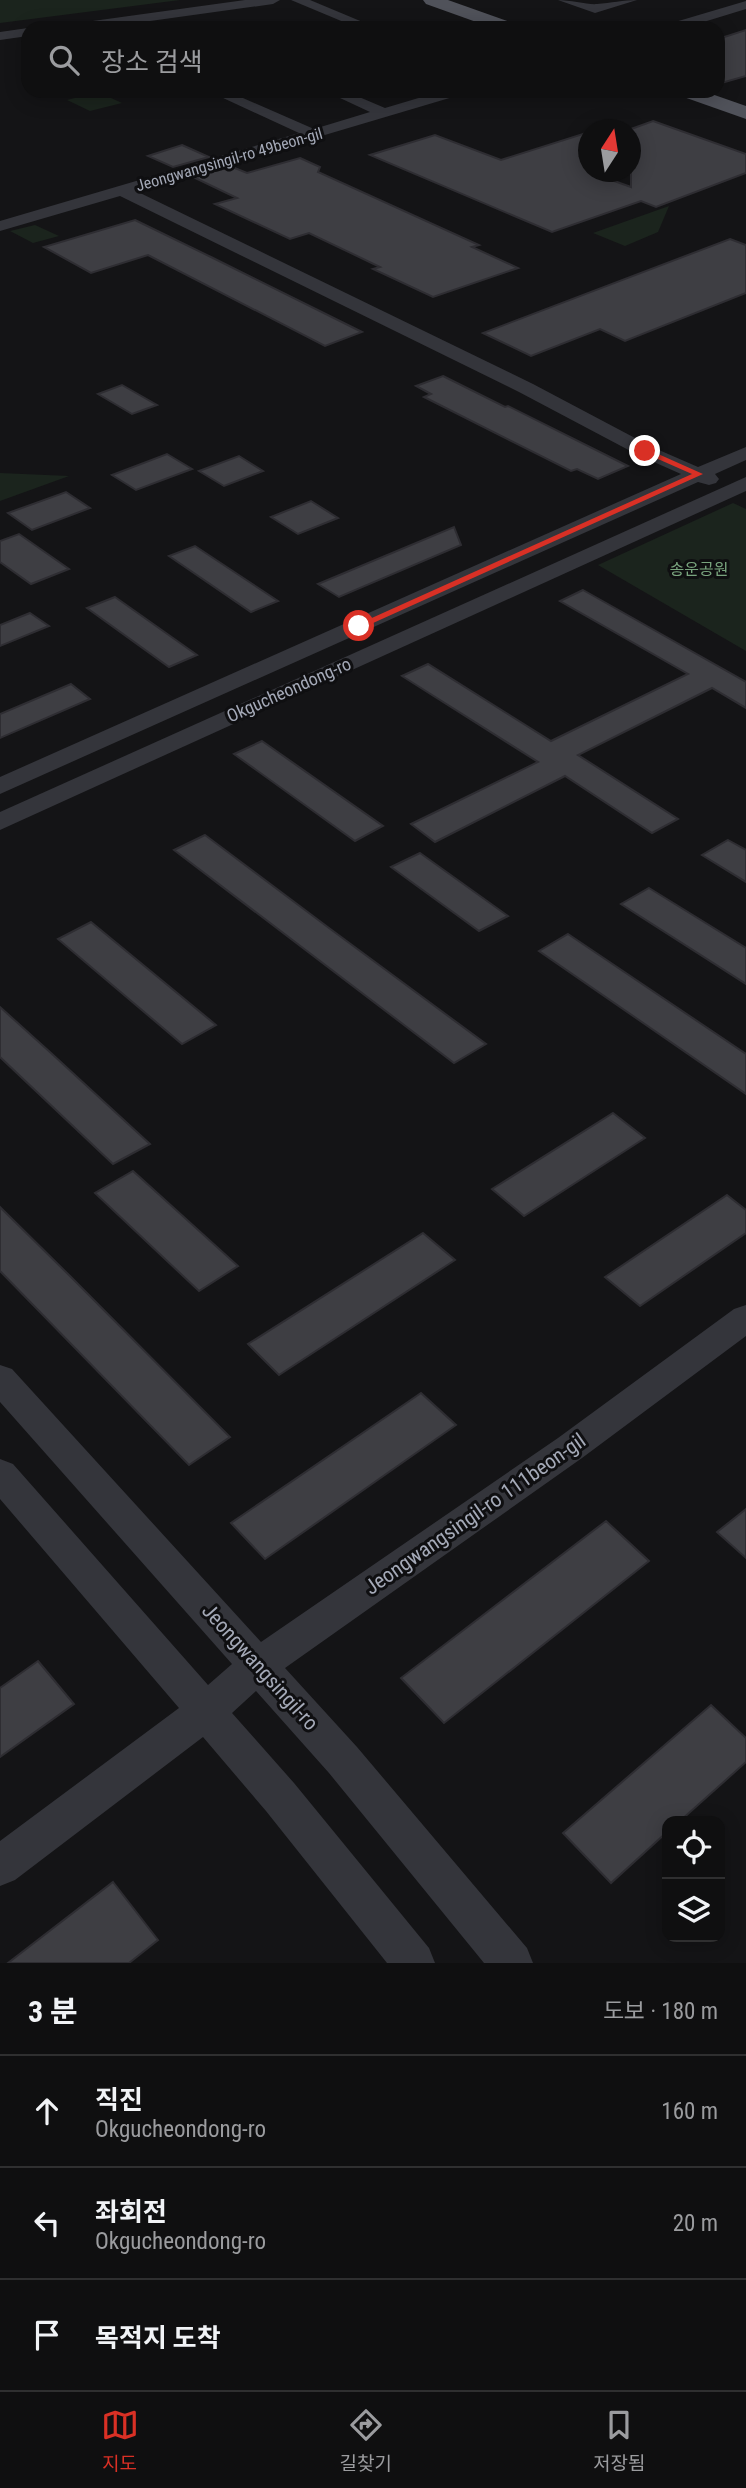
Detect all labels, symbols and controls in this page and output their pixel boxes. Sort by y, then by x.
search box [21,21,725,98]
icon: search [45,41,83,79]
text: 장소 검색 [101,47,203,77]
north arrow [578,119,641,182]
street label: Jeongwangsingil-ro 49beon-gil [134,124,325,195]
route end [629,435,660,466]
park label: 송운공원 [670,560,728,579]
route start [343,610,374,641]
street label: Okgucheondong-ro [223,653,354,726]
street label: Jeongwangsingil-ro 111beon-gil [360,1429,590,1599]
street label: Jeongwangsingil-ro [197,1599,323,1735]
map controls [662,1816,725,1942]
button: locate [662,1816,725,1879]
button: layers [662,1879,725,1942]
text: 3 분 [28,1994,78,2029]
text: 도보 · 180 m [603,1998,718,2025]
text: 직진 [95,2085,143,2115]
icon: ahead [28,2092,66,2130]
text: 160 m [661,2098,718,2125]
text: Okgucheondong-ro [95,2116,266,2143]
text: 좌회전 [95,2197,167,2227]
icon: left [28,2204,66,2242]
text: 20 m [673,2210,718,2237]
text: Okgucheondong-ro [95,2228,266,2255]
icon: arrive [28,2316,66,2354]
text: 목적지 도착 [95,2323,221,2353]
tab: 지도 [101,2406,139,2475]
tab: 길찾기 [340,2406,392,2475]
tab: 저장됨 [593,2406,645,2475]

